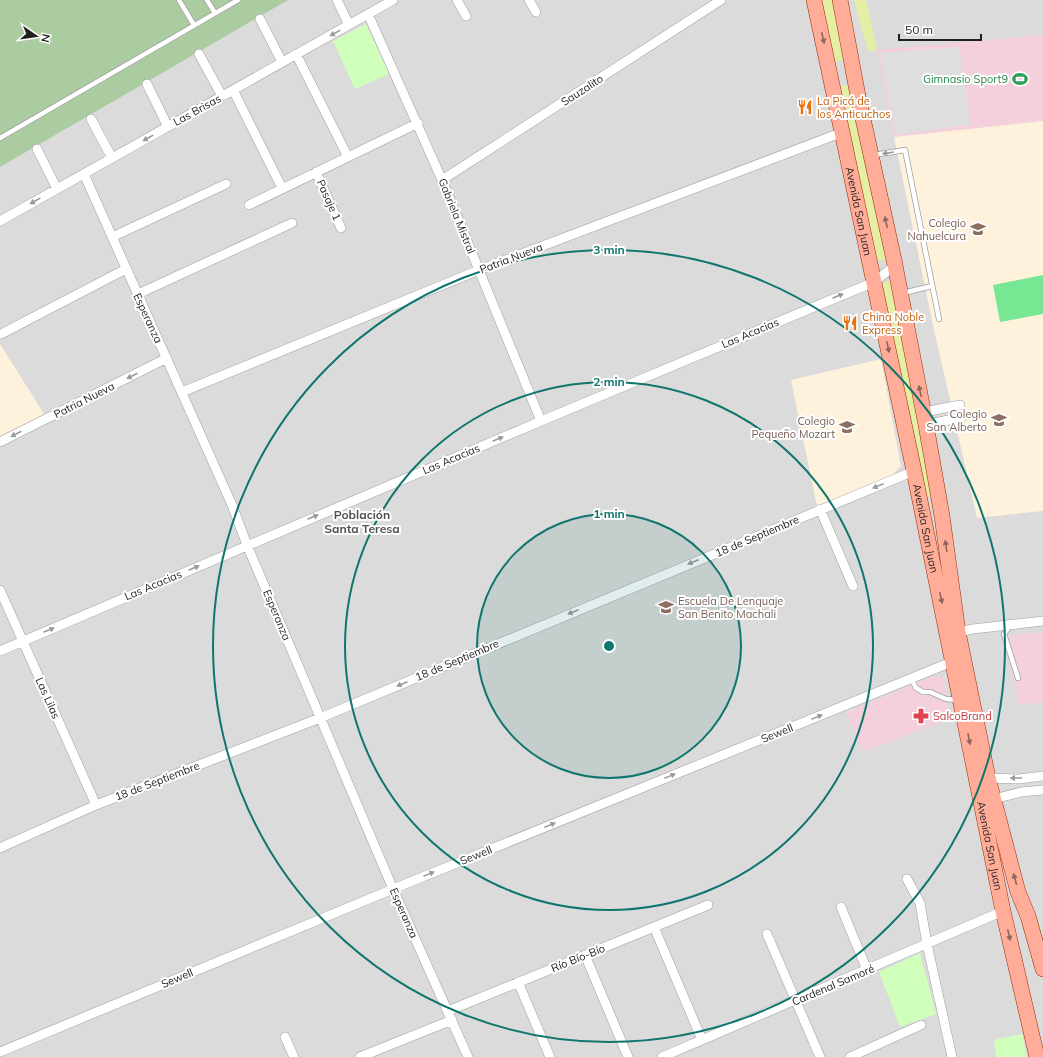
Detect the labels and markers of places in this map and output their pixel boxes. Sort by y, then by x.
sports icon: Gimnasio Sport9 [1011,70,1029,88]
place label: Gimnasio Sport9 [923,72,1008,86]
place label: La Picá de los Anticuchos [817,94,891,121]
restaurant icon: La Picá de los Anticuchos [796,98,814,116]
place label: Colegio Nahuelcura [907,216,966,243]
school or university icon: Colegio Nahuelcura [969,220,987,238]
place label: China Noble Express [862,310,924,337]
restaurant icon: China Noble Express [841,314,859,332]
place label: Colegio San Alberto [927,407,987,434]
school or university icon: Colegio San Alberto [990,411,1008,429]
place label: Colegio Pequeño Mozart [752,414,835,441]
school or university icon: Colegio Pequeño Mozart [838,418,856,436]
place label: Escuela De Lenguaje San Benito Machali [678,594,783,621]
school or university icon: Escuela De Lenguaje San Benito Machali [657,598,675,616]
centre of rings [602,639,616,653]
pharmacy icon: SalcoBrand [912,707,930,725]
place label: SalcoBrand [933,709,992,723]

